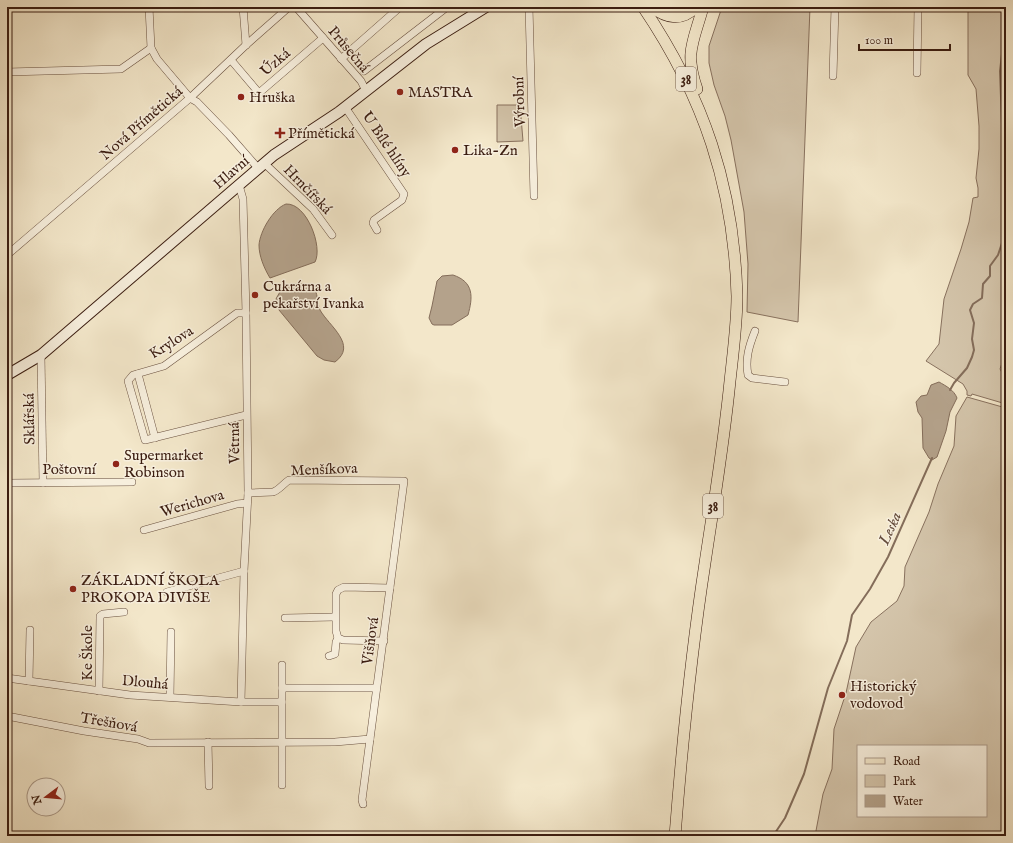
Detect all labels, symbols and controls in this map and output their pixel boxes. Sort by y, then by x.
street label: Průsečná [324,22,374,77]
scale bar [859,26,950,52]
text: 100 m [865,33,893,48]
street label: Úzká [256,44,295,81]
road number: 38 [676,67,696,91]
street label: Výrobní [509,75,530,129]
street label: Nová Přímětická [96,82,187,165]
place label: MASTRA [408,83,473,102]
marker: MASTRA [395,87,405,97]
place label: Hruška [249,88,295,107]
marker: Hruška [236,92,246,102]
street label: U Bílé hlíny [358,108,416,181]
place label: Přímětická [288,124,355,143]
marker: Přímětická [275,128,285,138]
place label: Lika-Zn [463,141,518,160]
marker: Lika-Zn [450,145,460,155]
street label: Hlavní [209,151,254,193]
street label: Hrnčířská [279,160,336,219]
place label: Cukrárna a pekařství Ivanka [263,277,365,313]
marker: Cukrárna a pekařství Ivanka [250,290,260,300]
street label: Krylova [146,321,197,363]
street label: Sklářská [20,393,39,445]
street label: Větrná [225,421,244,465]
place label: Supermarket Robinson [124,446,203,482]
marker: Supermarket Robinson [111,459,121,469]
street label: Menšíkova [290,459,358,480]
street label: Poštovní [42,460,97,479]
street label: Werichova [158,485,227,522]
road number: 38 [703,494,723,518]
water label: Leska [874,509,907,549]
place label: ZÁKLADNÍ ŠKOLA PROKOPA DIVIŠE [81,571,220,607]
marker: ZÁKLADNÍ ŠKOLA PROKOPA DIVIŠE [68,584,78,594]
street label: Višňová [358,615,383,667]
street label: Ke Škole [78,625,97,681]
street label: Dlouhá [121,671,169,694]
place label: Historický vodovod [850,677,917,713]
marker: Historický vodovod [837,690,847,700]
street label: Třešňová [79,708,139,737]
legend [857,745,987,817]
text: Road [893,754,921,769]
text: Park [893,774,916,789]
north arrow [26,777,66,817]
text: N [29,793,46,807]
text: Water [893,794,924,809]

